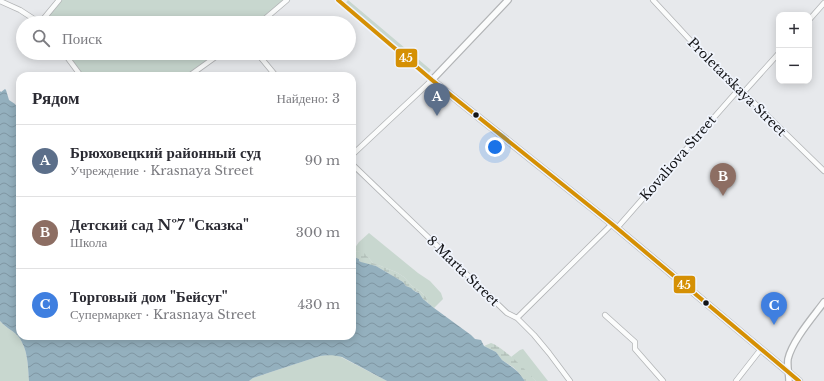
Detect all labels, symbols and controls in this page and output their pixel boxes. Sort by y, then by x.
map controls [776,12,812,84]
button: + [776,12,812,48]
search box [16,16,356,60]
icon: search [30,27,52,49]
text: Поиск [62,29,102,48]
street label: Proletarskaya Street [684,34,790,140]
line badge: 45 [395,48,418,68]
button: − [776,48,812,84]
text: 45 [399,51,413,65]
pin: A [424,83,450,116]
text: Рядом [32,88,80,109]
text: Найдено: 3 [277,90,340,107]
unlabelled marker [471,110,481,120]
street label: Kovaliova Street [636,112,720,204]
your location [485,137,505,157]
text: Брюховецкий районный суд [70,143,261,162]
text: A [40,152,50,169]
text: 90 m [305,152,340,169]
text: Учреждение · Krasnaya Street [70,162,254,179]
pin: B [710,163,736,196]
text: Детский сад №7 "Сказка" [70,215,249,234]
text: B [40,224,50,241]
text: 300 m [296,224,340,241]
street label: 8 Marta Street [423,232,503,310]
text: Школа [70,234,107,251]
line badge: 45 [673,275,696,294]
text: 45 [677,278,691,292]
text: Торговый дом "Бейсуг" [70,287,228,306]
pin: C [761,292,787,325]
text: C [40,296,50,313]
text: 430 m [297,296,340,313]
unlabelled marker [701,298,711,308]
text: Супермаркет · Krasnaya Street [70,306,256,323]

